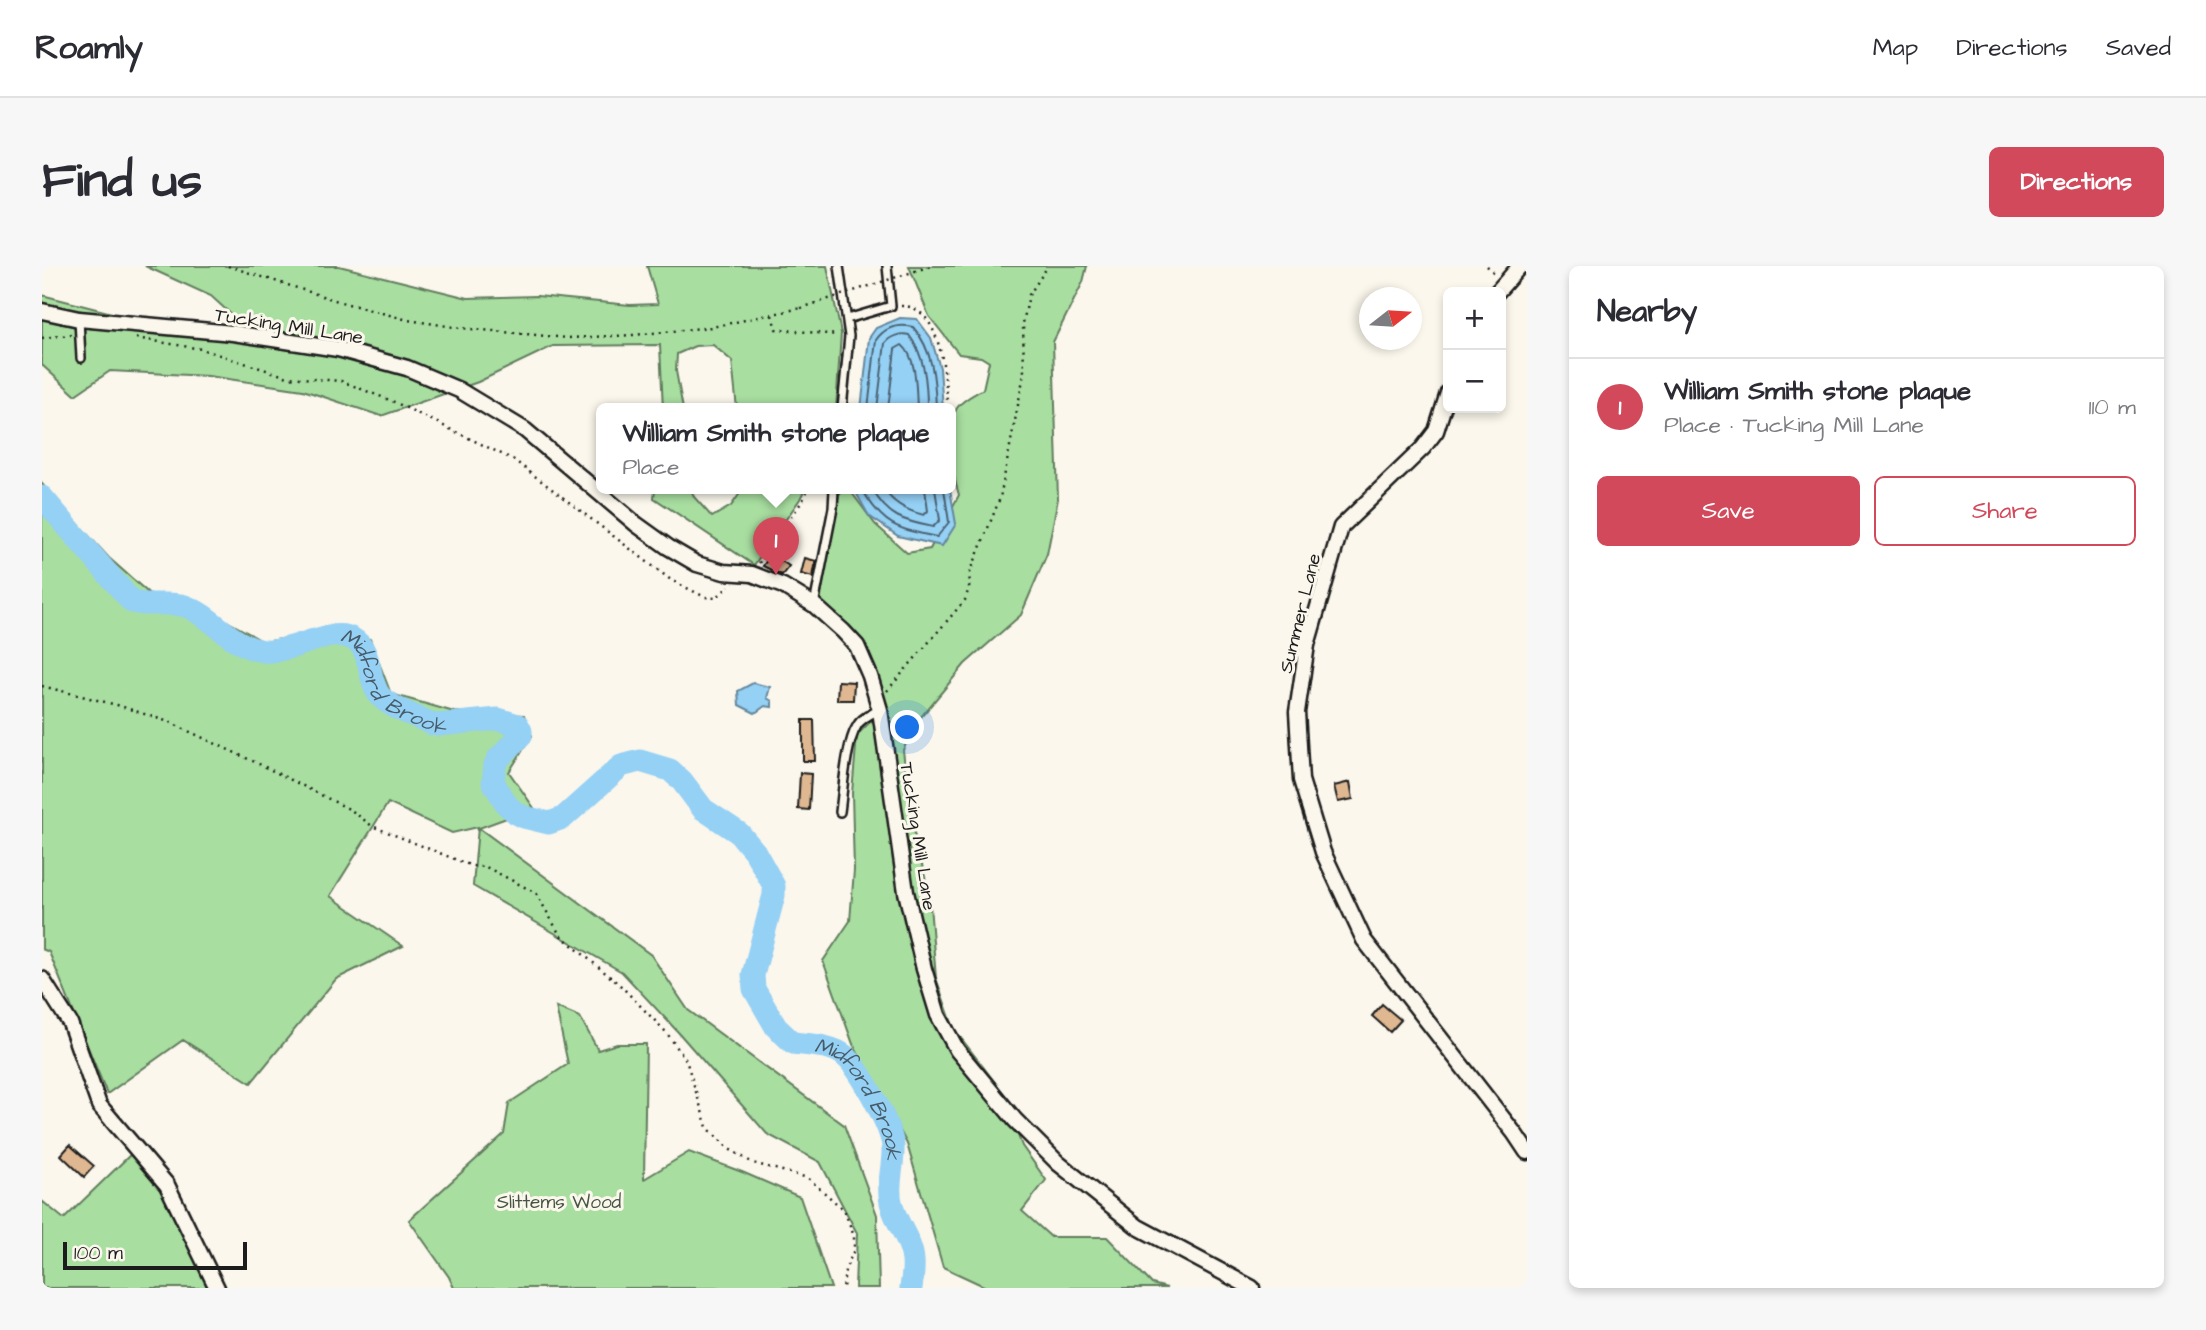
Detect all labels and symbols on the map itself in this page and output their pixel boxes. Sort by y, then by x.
north arrow [1359,287,1422,350]
street label: Tucking Mill Lane [213,301,365,353]
pin: 1 [753,517,799,575]
street label: Summer Lane [1273,551,1328,676]
water label: Midford Brook [336,621,448,740]
your location [890,710,924,744]
street label: Tucking Mill Lane [891,760,943,912]
water label: Midford Brook [812,1031,908,1162]
park label: Slittems Wood [497,1189,622,1216]
scale bar [63,1239,247,1271]

